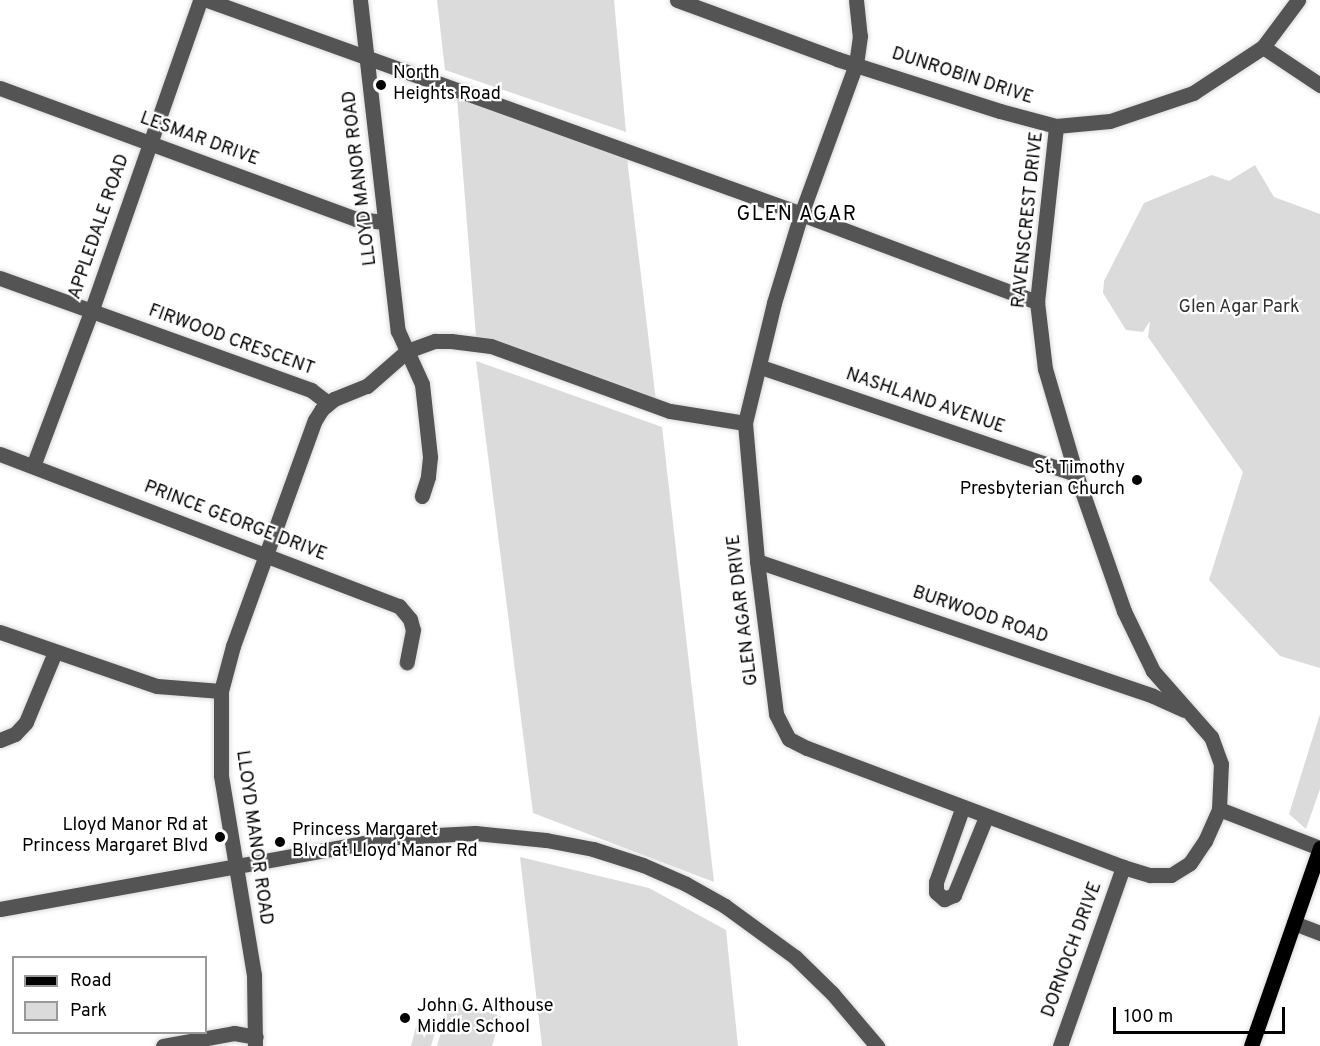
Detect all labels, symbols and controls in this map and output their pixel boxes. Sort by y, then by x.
street label: DUNROBIN DRIVE [889,44,1035,110]
place label: North Heights Road [393,64,501,106]
marker: North Heights Road [374,78,388,92]
street label: LLOYD MANOR ROAD [340,89,382,267]
street label: LESMAR DRIVE [137,108,261,172]
street label: RAVENSCREST DRIVE [1009,130,1049,310]
street label: APPLEDALE ROAD [65,152,135,302]
district label: GLEN AGAR [736,203,858,227]
park label: Glen Agar Park [1178,297,1300,319]
street label: FIRWOOD CRESCENT [145,301,317,381]
street label: NASHLAND AVENUE [842,365,1008,439]
place label: St. Timothy Presbyterian Church [960,459,1125,502]
marker: St. Timothy Presbyterian Church [1130,473,1144,487]
street label: PRINCE GEORGE DRIVE [141,477,329,567]
street label: GLEN AGAR DRIVE [724,533,764,687]
street label: BURWOOD ROAD [909,583,1051,649]
street label: LLOYD MANOR ROAD [230,749,276,927]
place label: Lloyd Manor Rd at Princess Margaret Blvd [22,816,208,858]
place label: Princess Margaret Blvd at Lloyd Manor Rd [292,821,478,864]
marker: Lloyd Manor Rd at Princess Margaret Blvd [213,830,227,844]
marker: Princess Margaret Blvd at Lloyd Manor Rd [273,835,287,849]
street label: DORNOCH DRIVE [1038,879,1108,1021]
legend [12,956,207,1034]
text: Road [70,970,112,993]
scale bar [1116,995,1288,1033]
place label: John G. Althouse Middle School [417,997,554,1040]
text: Park [70,1000,107,1023]
text: 100 m [1124,1006,1173,1029]
marker: John G. Althouse Middle School [398,1011,412,1025]

